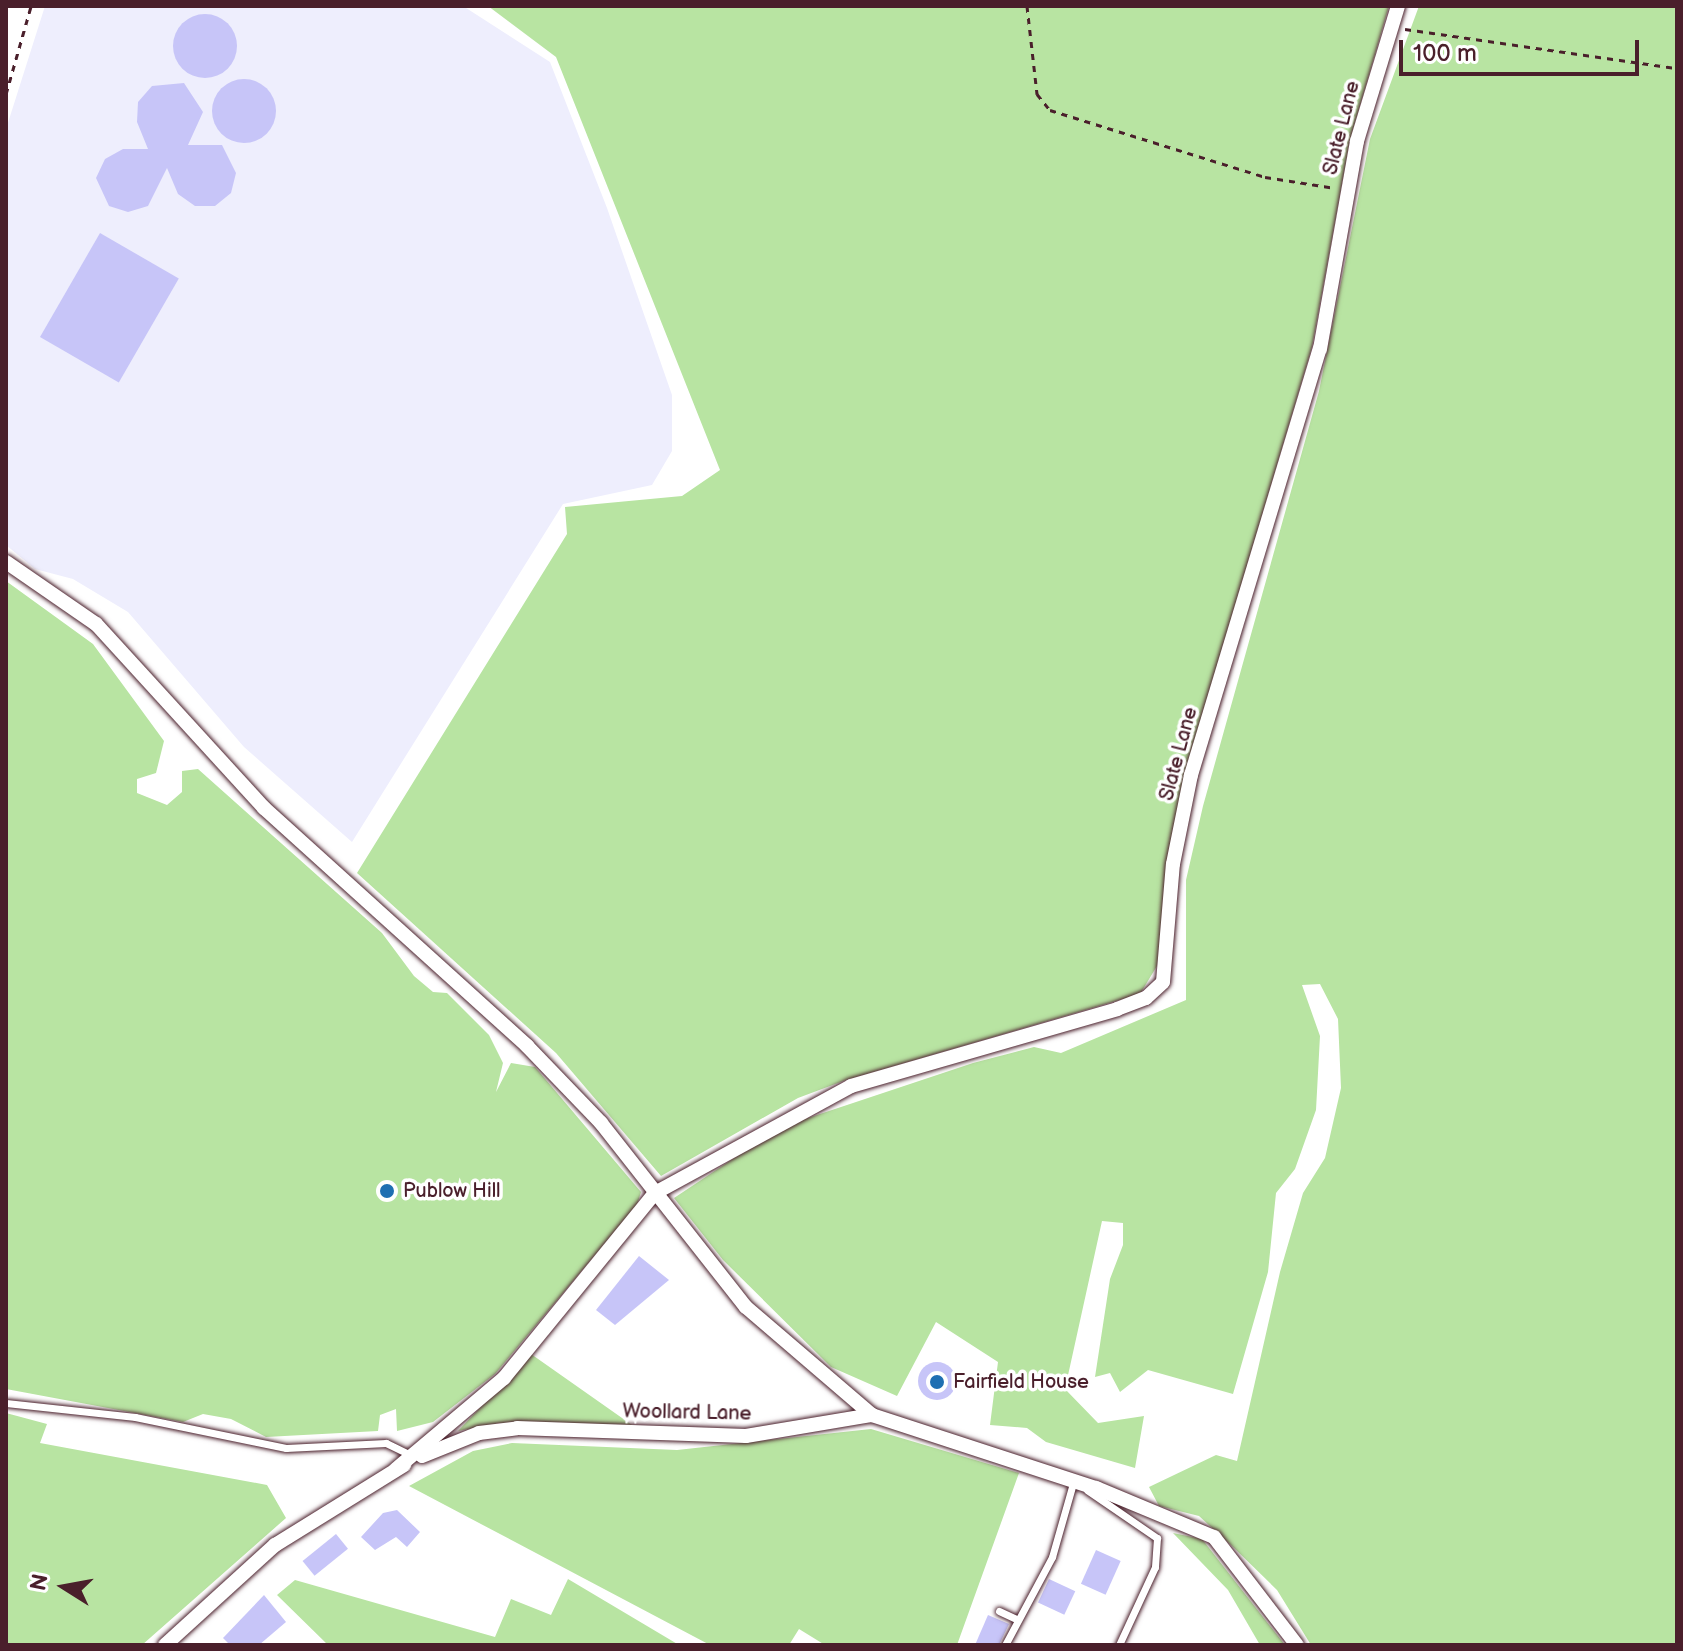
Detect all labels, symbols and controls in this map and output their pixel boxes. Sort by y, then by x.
scale bar [1403,24,1643,74]
text: 100 m [1413,39,1477,68]
street label: Slate Lane [1319,79,1365,177]
street label: Slate Lane [1155,705,1203,803]
place label: Publow Hill [403,1179,501,1203]
marker: Publow Hill [378,1182,396,1200]
place label: Fairfield House [953,1370,1089,1394]
marker: Fairfield House [928,1373,946,1391]
street label: Woollard Lane [622,1400,752,1426]
north arrow [24,1547,104,1627]
text: N [25,1572,55,1593]

